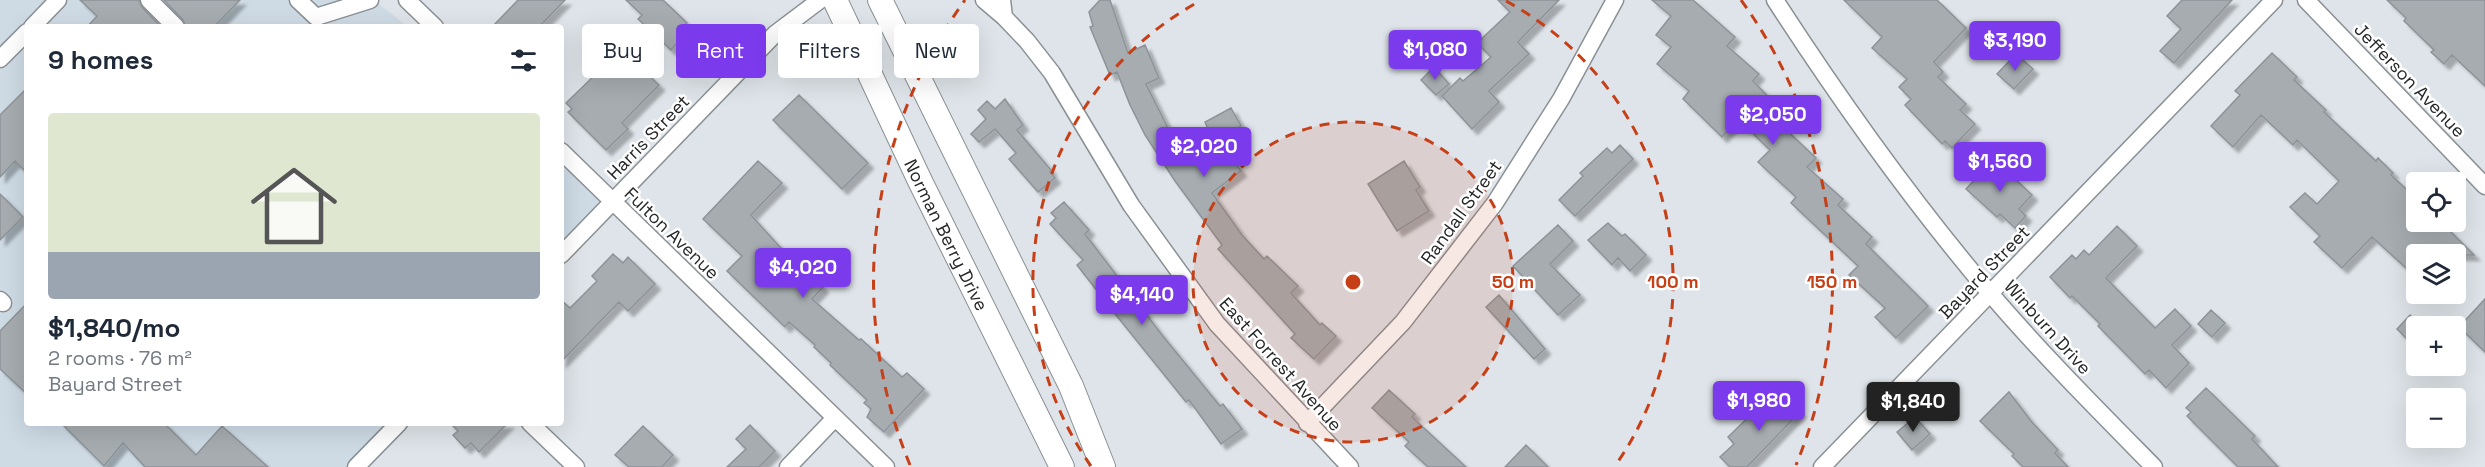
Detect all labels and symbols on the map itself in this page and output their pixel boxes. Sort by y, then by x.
street label: Jefferson Avenue [2349,18,2471,142]
pin: $3,190 [1966,21,2064,72]
pin: $1,080 [1386,30,1484,81]
street label: Harris Street [602,90,694,184]
pin: $2,050 [1724,95,1822,146]
pin: $2,020 [1155,127,1253,178]
pin: $1,560 [1951,142,2049,193]
street label: Norman Berry Drive [900,155,994,314]
street label: Randall Street [1416,155,1506,269]
street label: Fulton Avenue [620,182,724,284]
street label: Bayard Street [1934,220,2034,324]
pin: $4,020 [754,248,852,299]
text: 50 m [1492,270,1534,293]
text: 100 m [1647,270,1699,293]
text: 150 m [1807,270,1857,293]
centre of rings [1343,272,1363,292]
pin: $4,140 [1093,275,1191,326]
street label: Winburn Drive [2000,275,2096,379]
street label: East Forrest Avenue [1215,292,1347,436]
pin: $1,980 [1710,381,1808,432]
pin: $1,840 [1864,382,1962,433]

